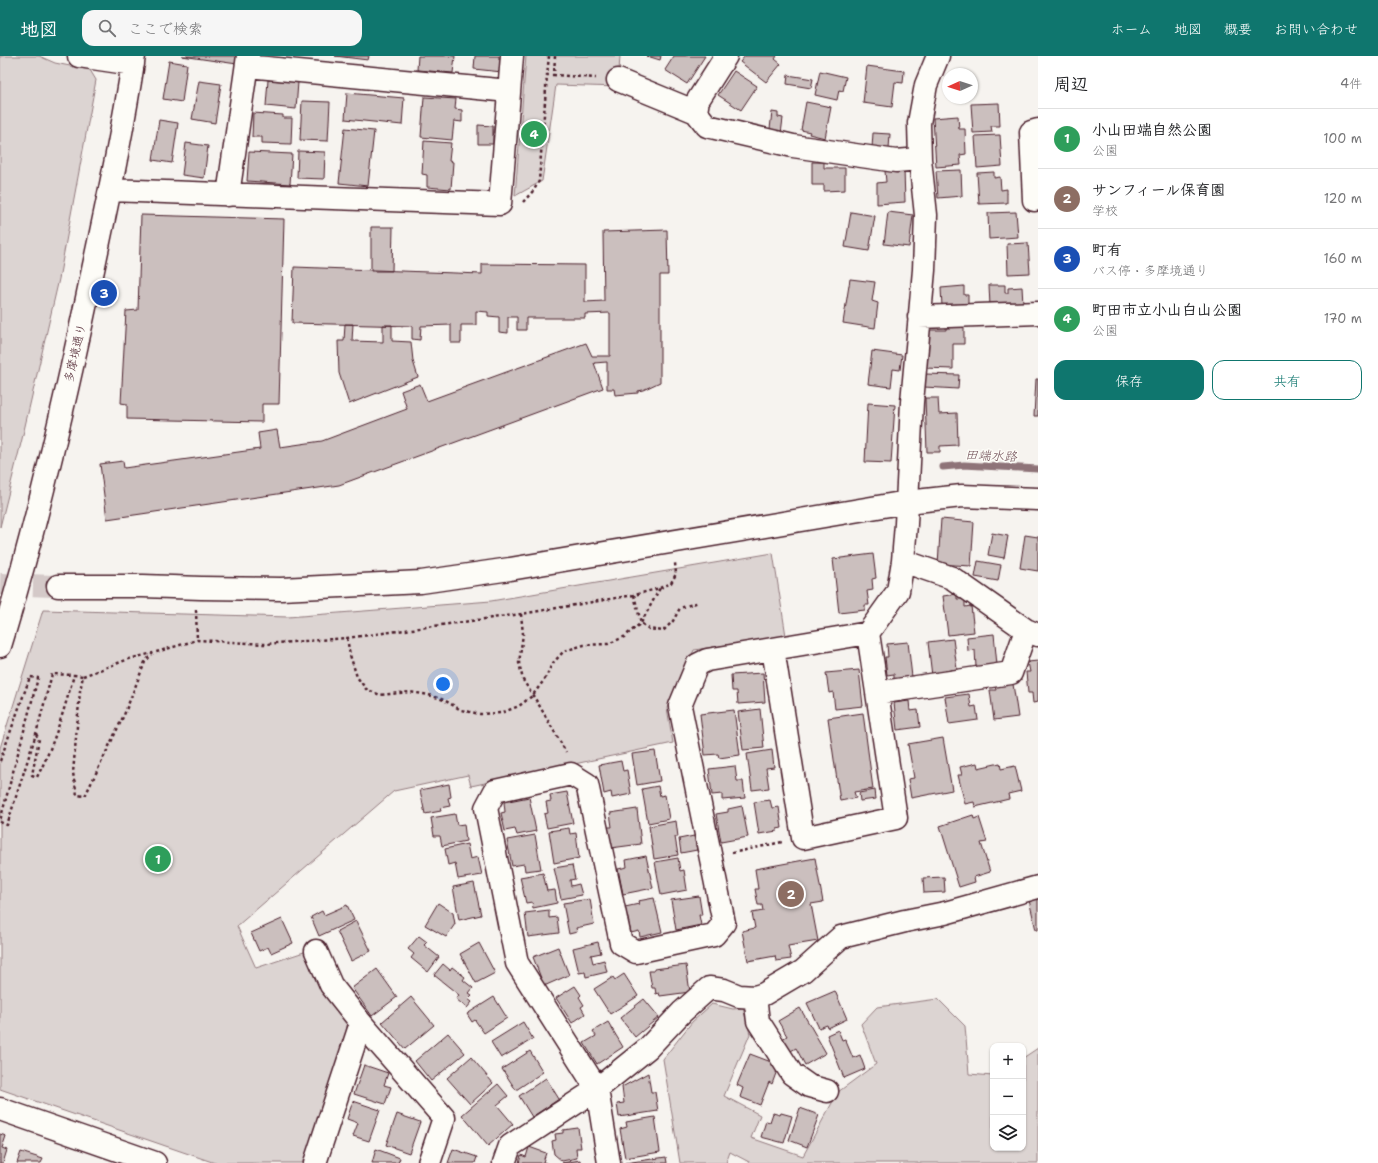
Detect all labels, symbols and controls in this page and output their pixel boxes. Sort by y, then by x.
search box [82,10,362,46]
text: 地図 [20,17,58,42]
icon: search [96,17,118,39]
text: ここで検索 [128,19,203,39]
text: ホーム [1111,20,1152,38]
text: 地図 [1174,20,1202,38]
text: 概要 [1224,20,1252,38]
text: お問い合わせ [1274,20,1358,38]
north arrow [942,68,978,104]
text: 周辺 [1054,73,1088,95]
text: 4件 [1340,75,1362,92]
pin: 4 [521,119,547,149]
text: 小山田端自然公園 [1092,120,1212,140]
text: 1 [1064,130,1070,147]
text: 100 m [1323,130,1362,147]
text: 公園 [1092,142,1118,159]
text: サンフィール保育園 [1092,180,1225,200]
text: 2 [1062,190,1072,207]
text: 120 m [1324,190,1362,207]
text: 学校 [1092,202,1118,219]
text: 町有 [1092,240,1122,260]
text: 3 [1062,250,1072,267]
text: 160 m [1324,250,1362,267]
text: バス停 · 多摩境通り [1092,262,1209,279]
pin: 3 [91,278,117,308]
text: 町田市立小山白山公園 [1092,300,1242,320]
text: 4 [1062,310,1072,327]
text: 170 m [1324,310,1362,327]
street label: 多摩境通り [60,322,90,384]
text: 公園 [1092,322,1118,339]
button: 保存 [1054,360,1204,400]
button: 共有 [1212,360,1362,400]
water label: 田端水路 [965,446,1018,465]
your location [433,674,453,694]
pin: 1 [145,844,171,874]
pin: 2 [778,879,804,909]
map controls [990,1043,1026,1151]
button: + [990,1043,1026,1079]
button: − [990,1079,1026,1115]
button: layers [990,1115,1026,1151]

